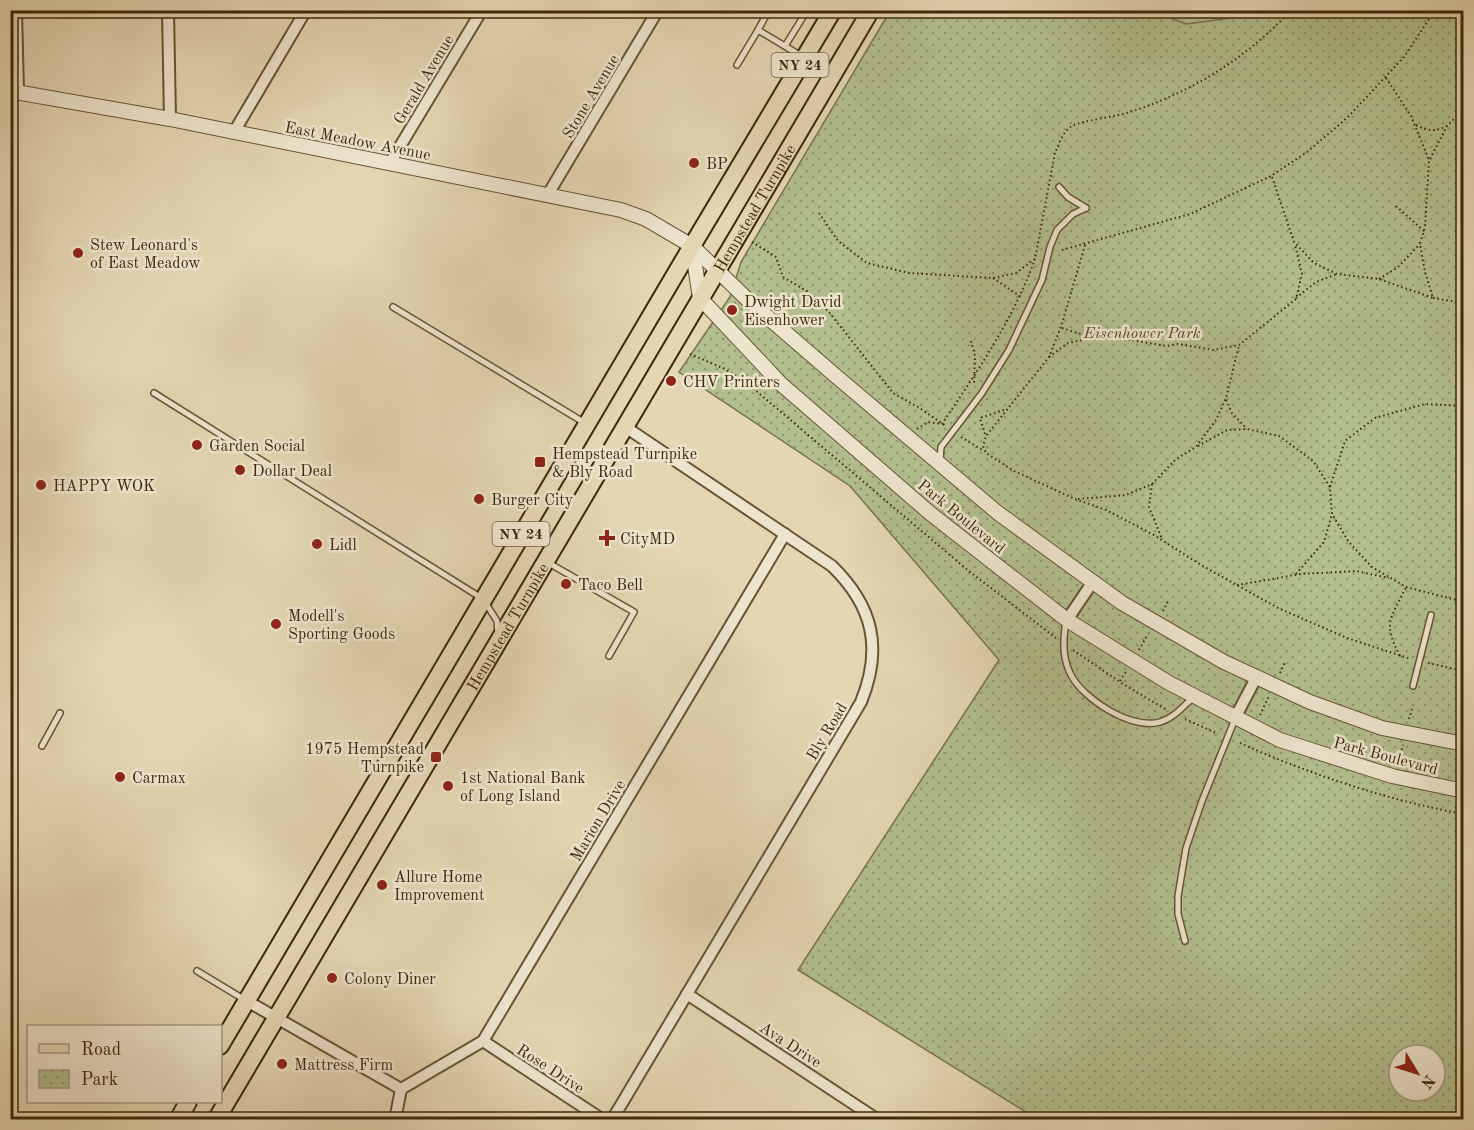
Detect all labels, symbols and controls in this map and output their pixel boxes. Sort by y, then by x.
street label: Gerald Avenue [392,32,458,128]
street label: Stone Avenue [560,52,623,142]
road number: NY 24 [772,53,828,77]
street label: East Meadow Avenue [283,120,432,164]
street label: Hempstead Turnpike [712,142,800,276]
marker: BP [687,156,701,170]
place label: BP [706,157,728,173]
place label: Stew Leonard's of East Meadow [90,238,201,272]
marker: Stew Leonard's of East Meadow [71,246,85,260]
place label: Dwight David Eisenhower [744,295,842,329]
marker: Dwight David Eisenhower [725,303,739,317]
park label: Eisenhower Park [1083,326,1201,342]
marker: CHV Printers [664,374,678,388]
place label: CHV Printers [683,375,780,391]
marker: Garden Social [190,438,204,452]
place label: Garden Social [209,439,305,455]
place label: Hempstead Turnpike & Bly Road [552,447,697,481]
marker: Hempstead Turnpike & Bly Road [533,455,547,469]
marker: Dollar Deal [233,463,247,477]
place label: Dollar Deal [252,464,332,480]
marker: HAPPY WOK [34,478,48,492]
street label: Park Boulevard [914,478,1008,558]
place label: HAPPY WOK [53,479,155,495]
marker: Burger City [472,492,486,506]
place label: Burger City [491,493,574,509]
road number: NY 24 [492,522,550,546]
marker: CityMD [598,529,616,547]
place label: CityMD [620,532,675,548]
marker: Lidl [310,537,324,551]
place label: Lidl [329,538,357,554]
street label: Hempstead Turnpike [465,561,553,694]
marker: Taco Bell [559,577,573,591]
place label: Taco Bell [578,578,643,594]
place label: Modell's Sporting Goods [288,609,395,643]
marker: Modell's Sporting Goods [269,617,283,631]
street label: Bly Road [804,700,851,764]
street label: Park Boulevard [1332,735,1439,779]
place label: 1975 Hempstead Turnpike [305,742,424,776]
marker: 1975 Hempstead Turnpike [429,750,443,764]
marker: Carmax [113,770,127,784]
place label: Carmax [132,771,186,787]
place label: 1st National Bank of Long Island [460,771,586,805]
street label: Marion Drive [568,778,629,864]
marker: 1st National Bank of Long Island [441,779,455,793]
place label: Allure Home Improvement [394,870,485,904]
marker: Allure Home Improvement [375,878,389,892]
marker: Colony Diner [325,971,339,985]
place label: Colony Diner [344,972,436,988]
street label: Ava Drive [756,1020,824,1071]
legend [27,1025,222,1103]
text: Road [81,1041,121,1059]
street label: Rose Drive [513,1042,586,1097]
north arrow [1387,1043,1447,1103]
marker: Mattress Firm [275,1057,289,1071]
place label: Mattress Firm [294,1058,393,1074]
text: Park [81,1071,118,1089]
text: N [1417,1071,1437,1091]

